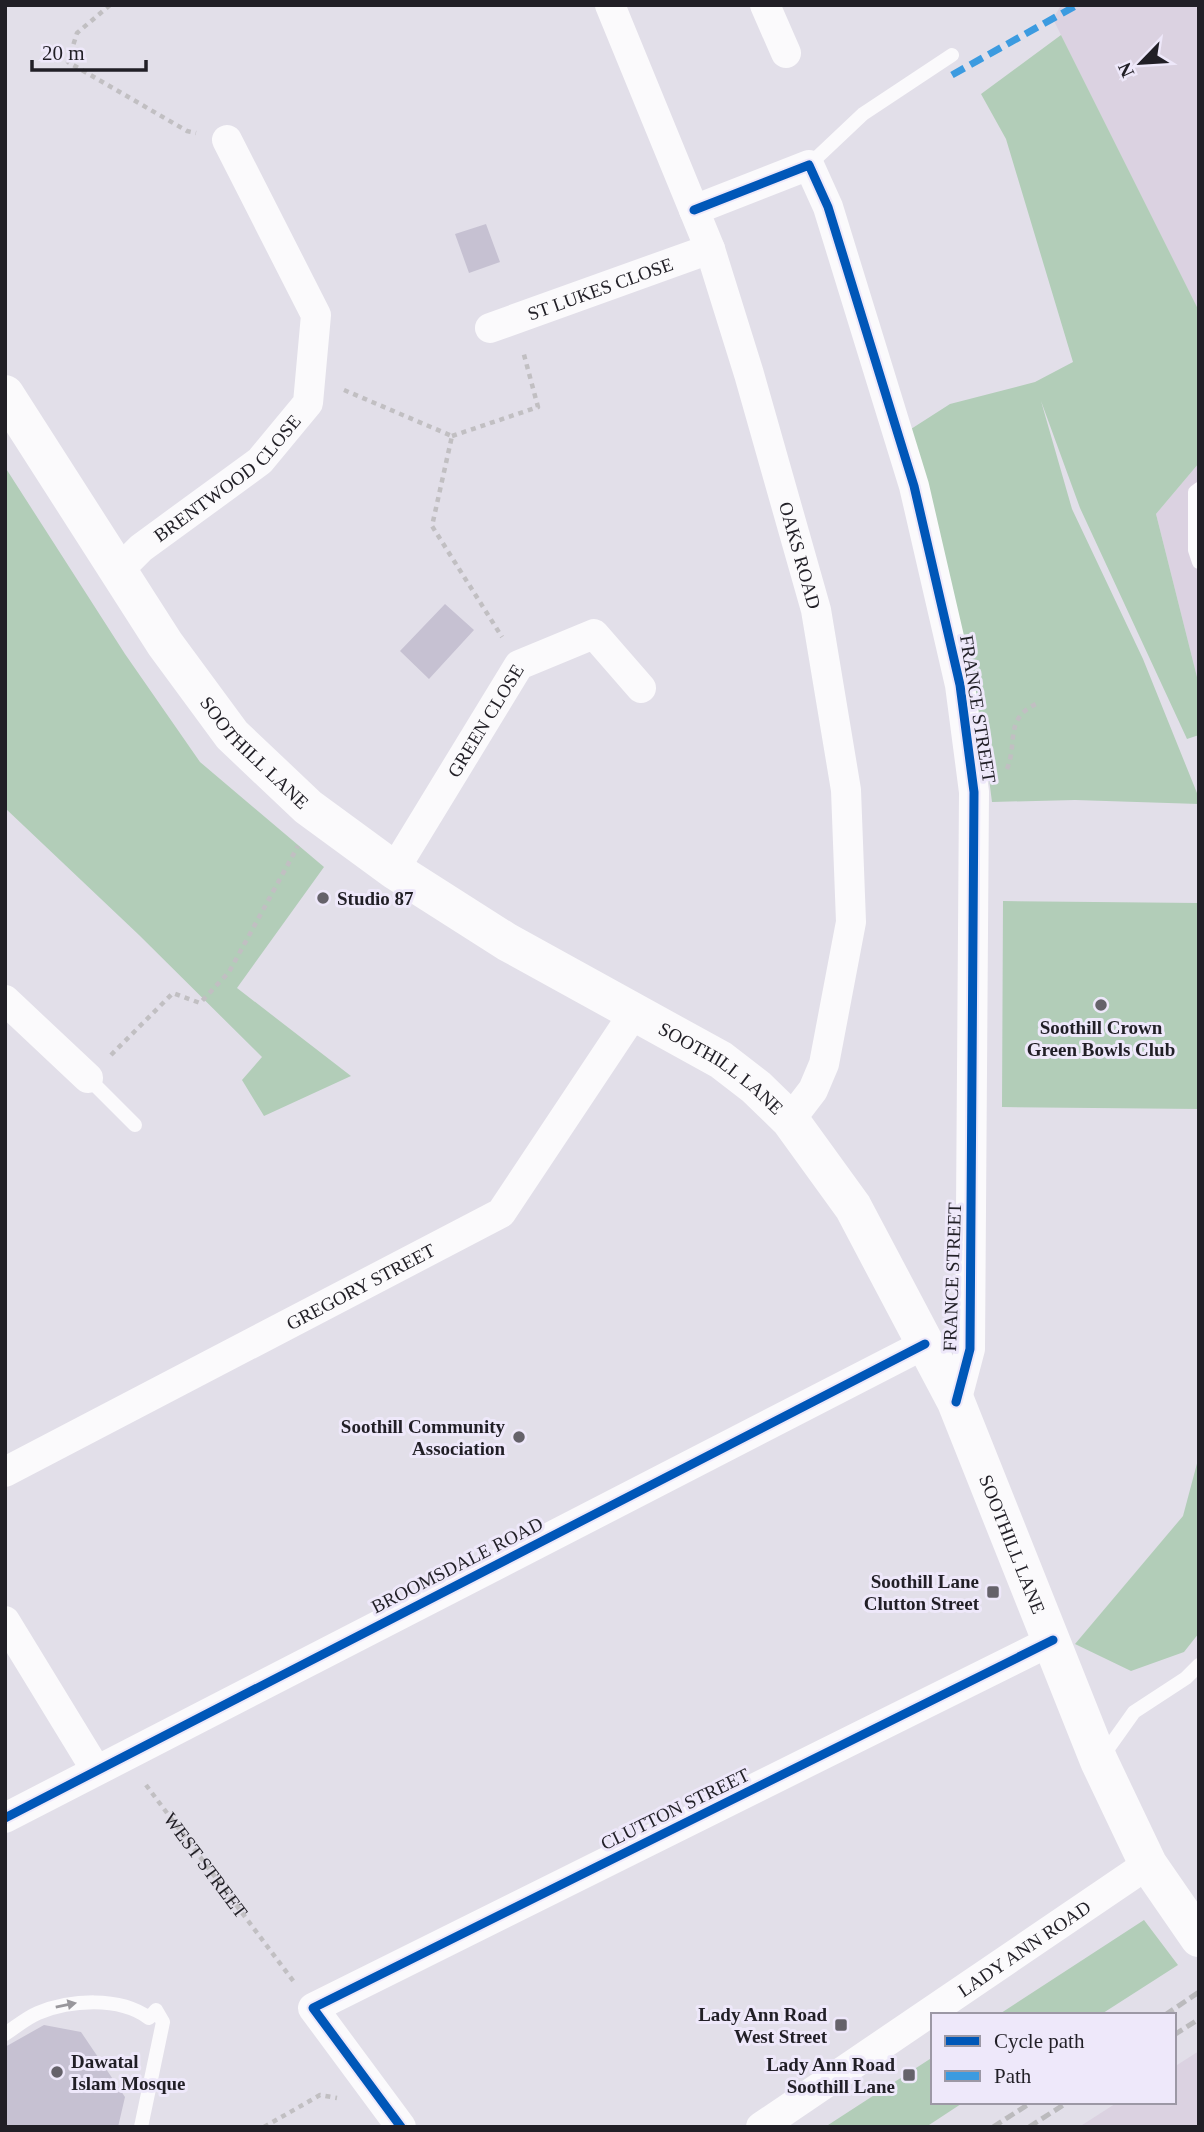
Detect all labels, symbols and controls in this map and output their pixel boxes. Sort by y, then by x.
scale bar [32,28,145,72]
north arrow [1106,28,1176,98]
text: 20 m [42,41,85,65]
text: N [1114,59,1138,81]
street label: ST LUKES CLOSE [525,253,676,324]
street label: BRENTWOOD CLOSE [150,410,305,546]
street label: OAKS ROAD [775,499,826,611]
street label: FRANCE STREET [956,634,1000,785]
street label: GREEN CLOSE [443,660,527,781]
street label: SOOTHILL LANE [196,692,313,813]
place label: Studio 87 [337,888,414,909]
marker: Studio 87 [315,890,331,906]
marker: Soothill Crown Green Bowls Club [1093,997,1109,1013]
street label: SOOTHILL LANE [655,1017,788,1118]
place label: Soothill Crown Green Bowls Club [1027,1017,1175,1060]
street label: FRANCE STREET [939,1202,965,1352]
street label: GREGORY STREET [283,1239,439,1334]
place label: Soothill Community Association [341,1416,505,1459]
marker: Soothill Community Association [511,1429,527,1445]
street label: SOOTHILL LANE [976,1472,1050,1617]
street label: BROOMSDALE ROAD [368,1513,546,1617]
place label: Soothill Lane Clutton Street [864,1571,980,1614]
marker: Soothill Lane Clutton Street [985,1584,1001,1600]
street label: CLUTTON STREET [597,1764,753,1854]
street label: WEST STREET [160,1808,252,1922]
street label: LADY ANN ROAD [954,1896,1094,2001]
one-way arrow [55,2000,77,2011]
place label: Lady Ann Road West Street [698,2004,828,2047]
legend [931,2013,1176,2104]
marker: Lady Ann Road West Street [833,2017,849,2033]
text: Cycle path [994,2029,1085,2053]
place label: Dawatal Islam Mosque [71,2051,186,2094]
place label: Lady Ann Road Soothill Lane [766,2054,895,2097]
marker: Dawatal Islam Mosque [49,2064,65,2080]
text: Path [994,2064,1032,2088]
marker: Lady Ann Road Soothill Lane [901,2067,917,2083]

